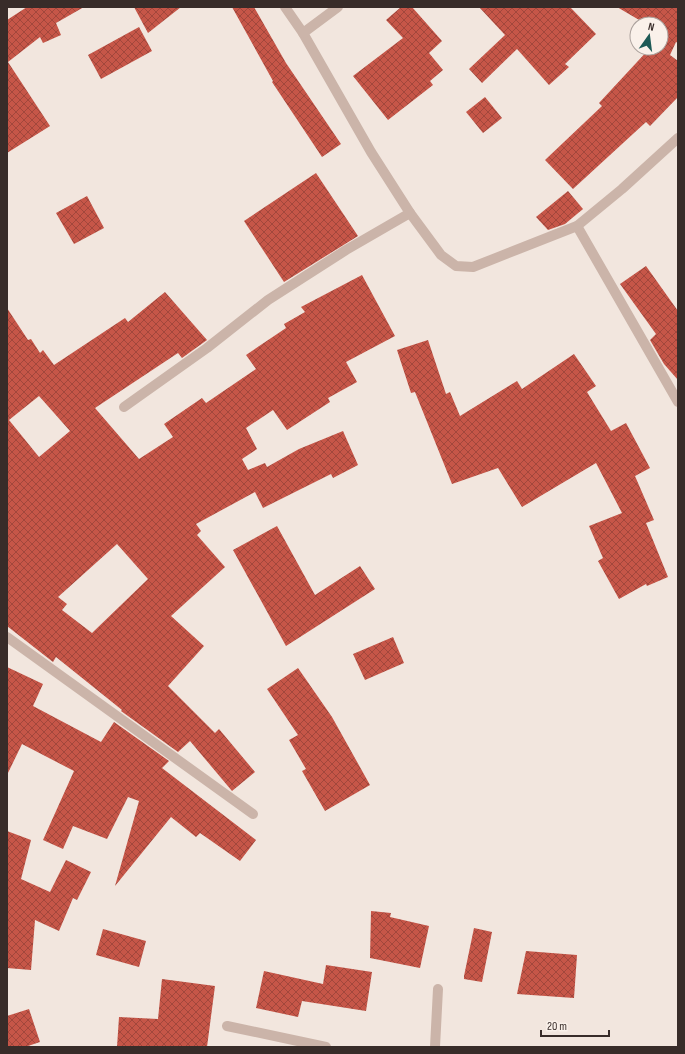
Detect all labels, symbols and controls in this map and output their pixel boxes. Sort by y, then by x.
north arrow [629,16,669,56]
text: N [647,20,656,34]
scale bar [541,1012,609,1038]
text: 20 m [547,1019,567,1034]

